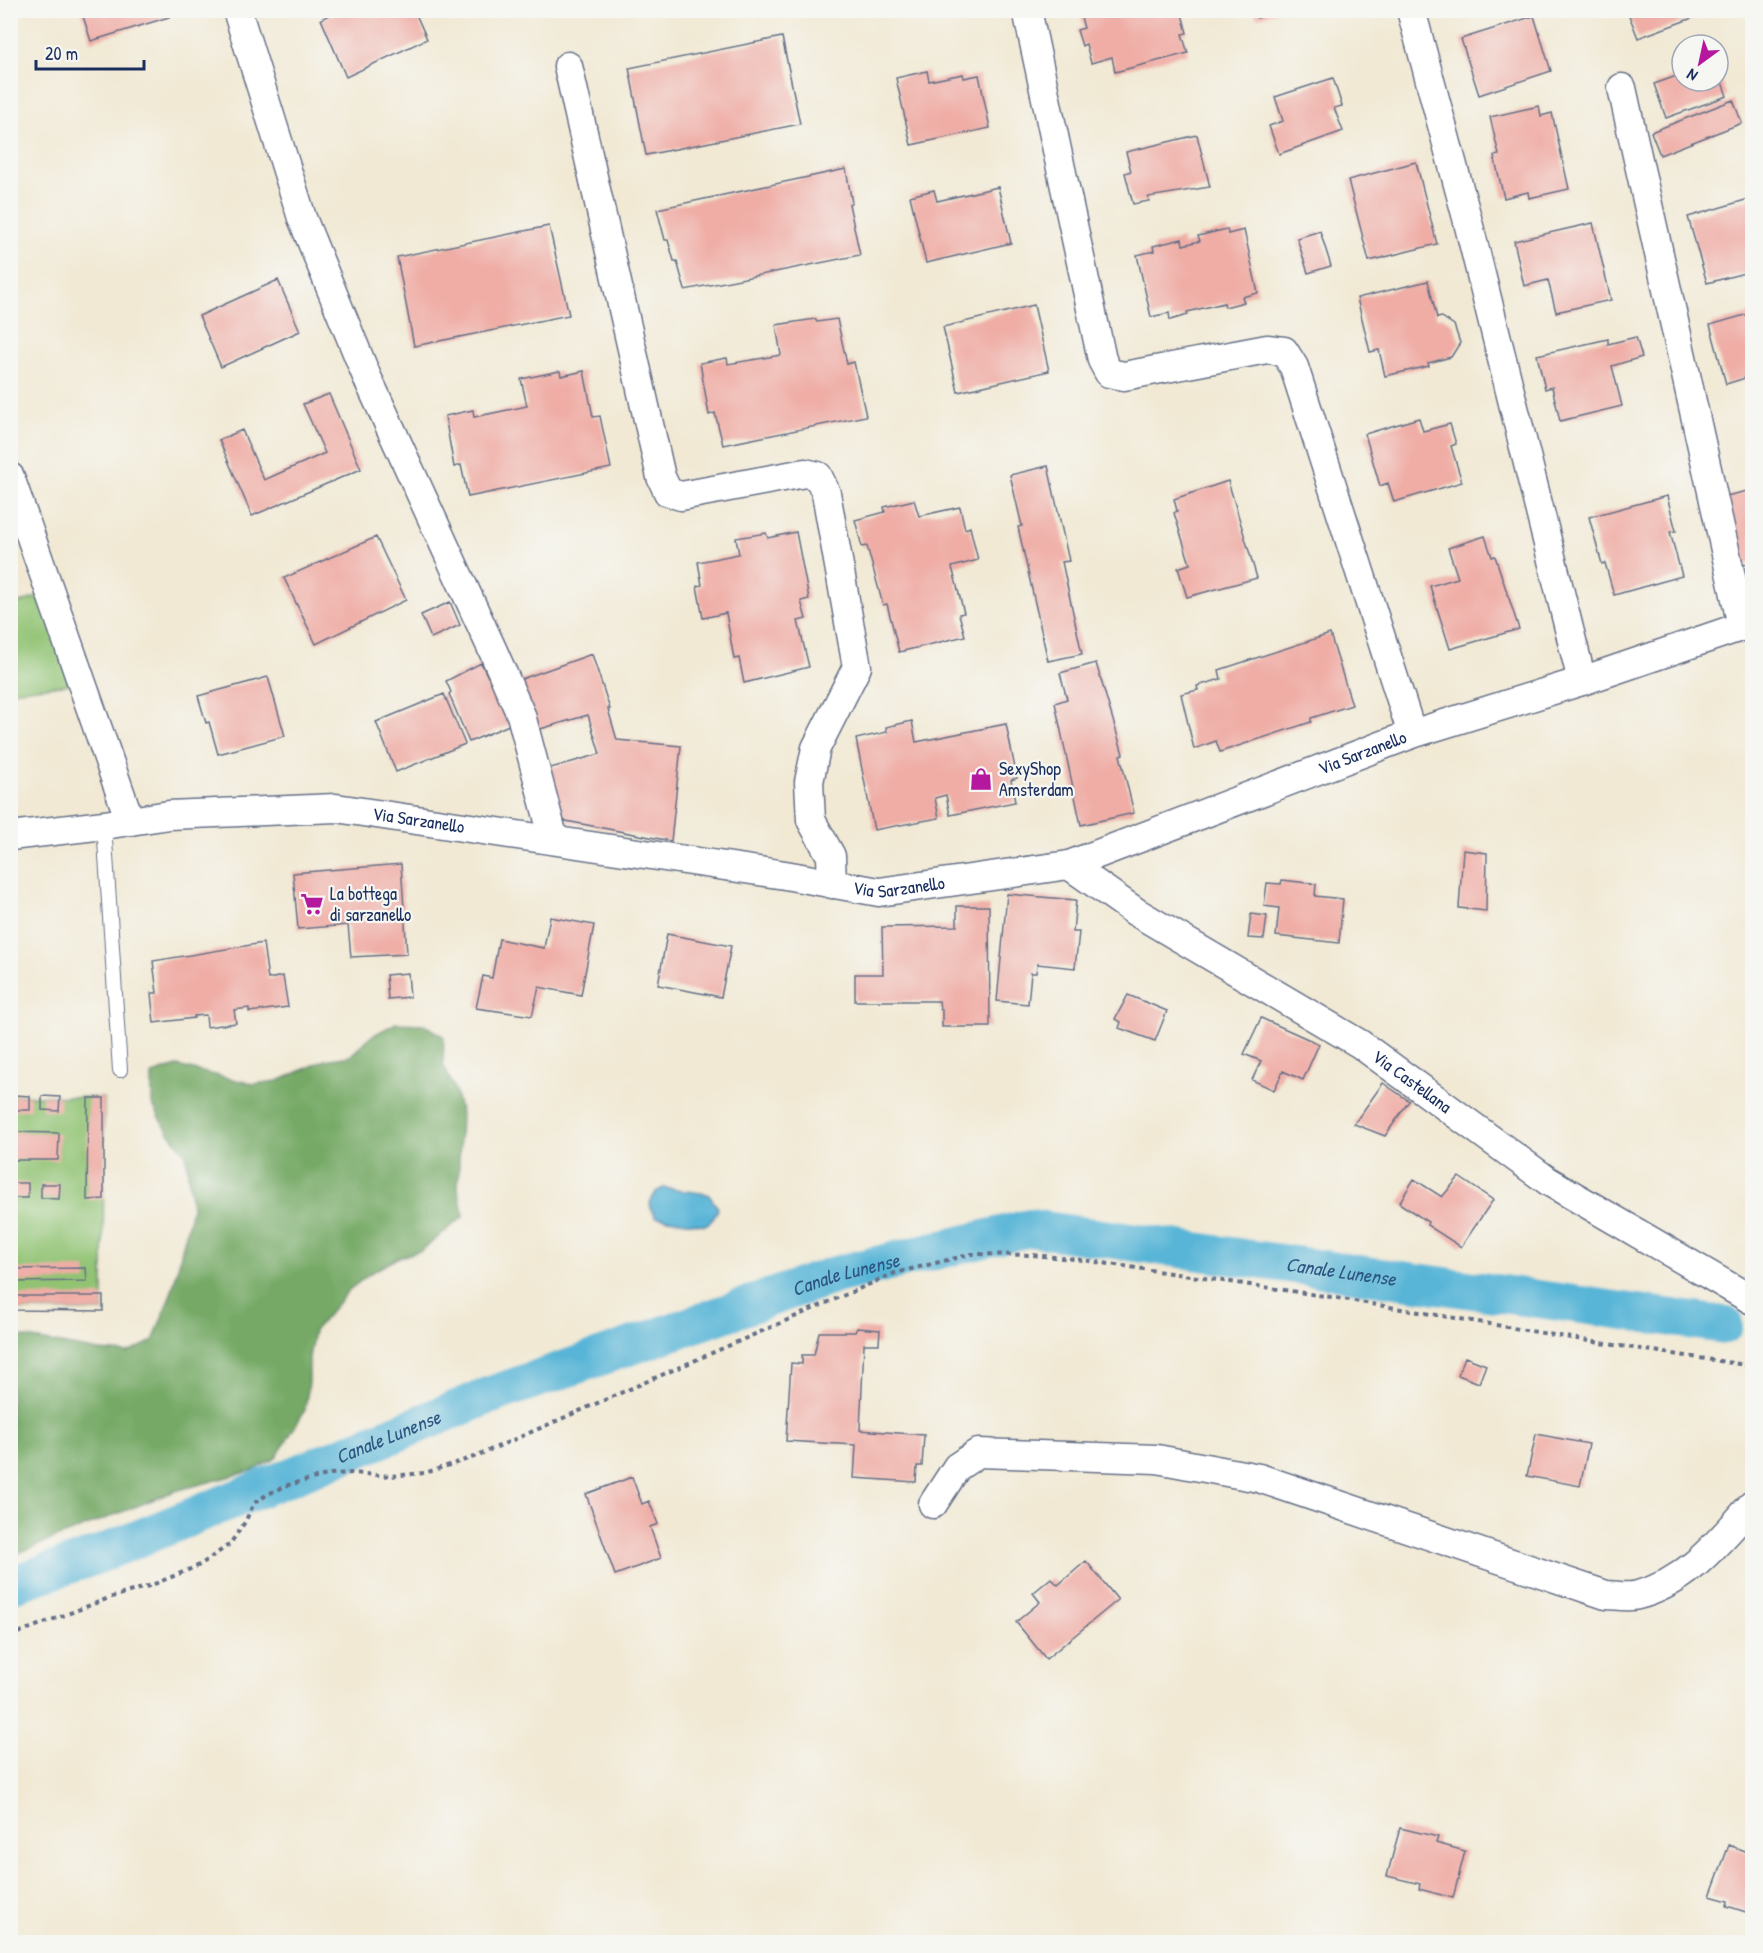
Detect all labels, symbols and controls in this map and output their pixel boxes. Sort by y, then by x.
scale bar [36,33,144,71]
north arrow [1670,33,1730,93]
text: 20 m [45,41,78,66]
text: N [1682,64,1701,87]
street label: Via Sarzanello [1314,724,1410,781]
place label: SexyShop Amsterdam [999,756,1074,802]
shop icon: SexyShop Amsterdam [968,766,994,792]
street label: Via Sarzanello [371,801,466,839]
street label: Via Sarzanello [851,870,946,904]
place label: La bottega di sarzanello [330,881,411,927]
supermarket icon: La bottega di sarzanello [299,891,325,917]
street label: Via Castellana [1367,1044,1457,1119]
water label: Canale Lunense [788,1246,903,1302]
water label: Canale Lunense [1284,1250,1399,1292]
water label: Canale Lunense [331,1403,445,1470]

